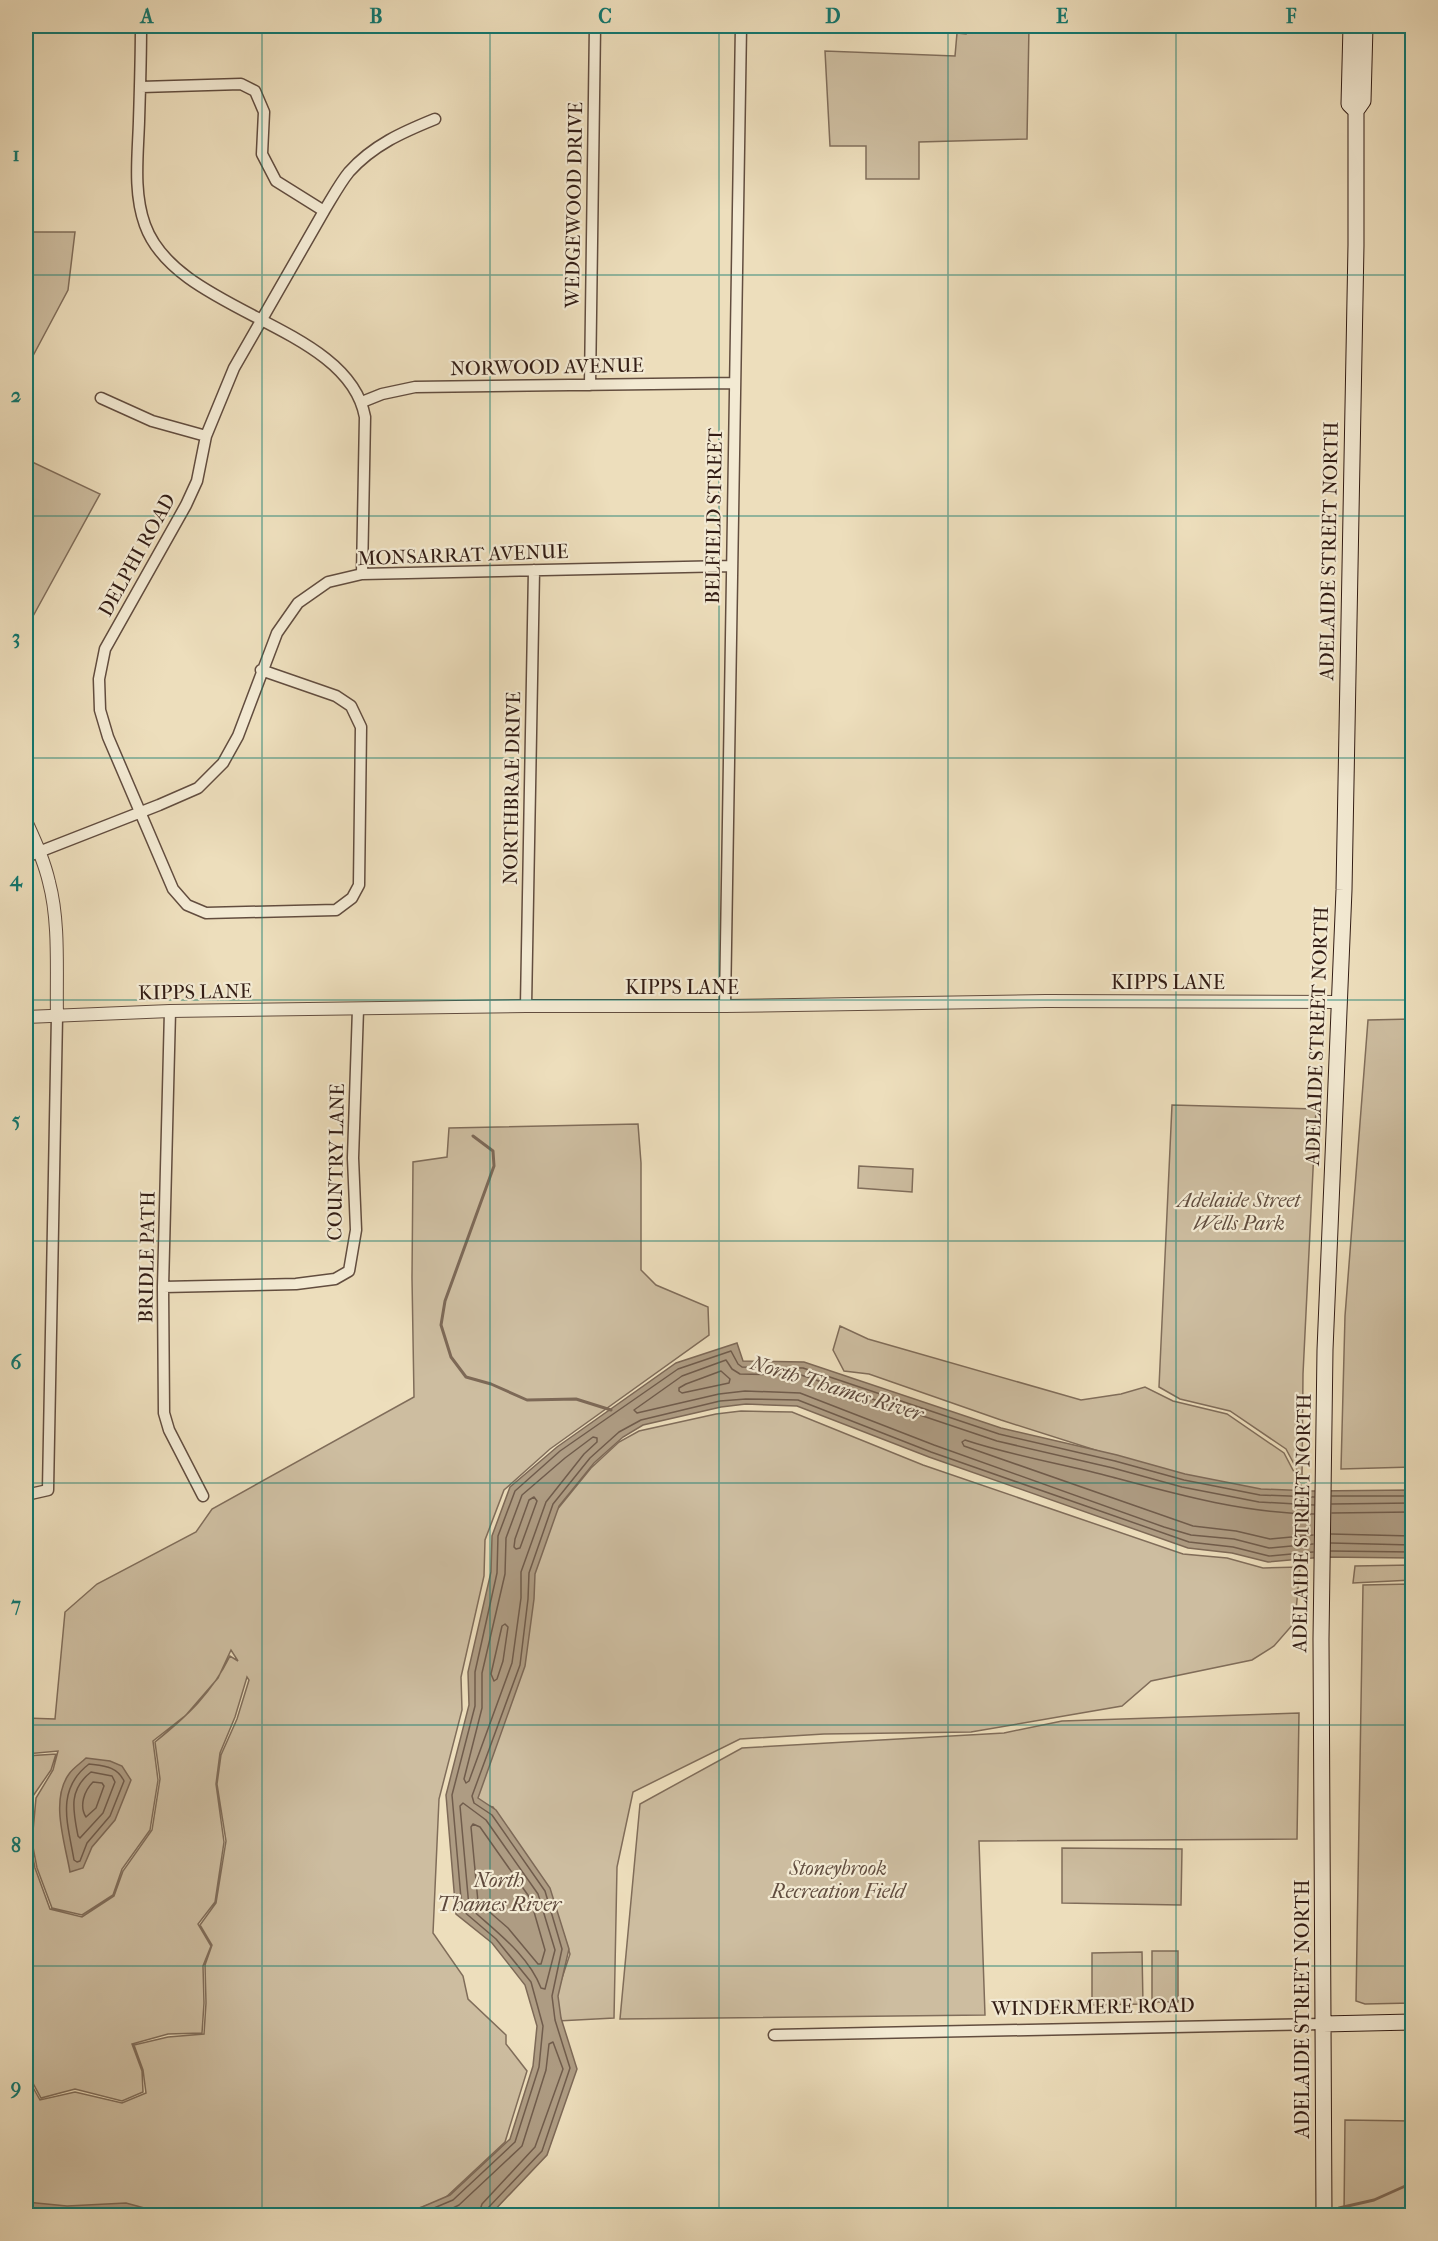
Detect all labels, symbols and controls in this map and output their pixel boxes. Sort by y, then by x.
text: A [139,5,155,28]
text: B [369,5,383,28]
text: C [598,5,612,28]
text: D [825,5,841,28]
text: E [1056,5,1068,28]
text: F [1285,5,1297,28]
street label: WEDGEWOOD DRIVE [561,102,587,309]
text: 1 [12,143,20,166]
street label: NORWOOD AVENUE [450,354,644,380]
text: 2 [11,384,21,407]
street label: ADELAIDE STREET NORTH [1315,421,1343,682]
street label: BELFIELD STREET [701,427,727,604]
street label: DELPHI ROAD [94,490,180,620]
street label: MONSARRAT AVENUE [357,540,569,570]
text: 3 [12,626,20,649]
street label: NORTHBRAE DRIVE [499,691,525,885]
text: 4 [9,868,23,892]
street label: ADELAIDE STREET NORTH [1301,906,1333,1167]
street label: KIPPS LANE [1111,971,1225,994]
street label: KIPPS LANE [625,976,739,999]
street label: KIPPS LANE [138,980,252,1004]
street label: COUNTRY LANE [323,1083,349,1241]
text: 5 [12,1109,21,1132]
park label: Adelaide Street Wells Park [1175,1189,1302,1235]
street label: BRIDLE PATH [134,1191,160,1323]
water label: North Thames River [747,1350,928,1426]
text: 6 [11,1351,23,1374]
street label: ADELAIDE STREET NORTH [1288,1393,1316,1654]
text: 7 [10,1593,21,1616]
text: 8 [11,1834,21,1857]
park label: Stoneybrook Recreation Field [769,1857,908,1903]
water label: North Thames River [437,1868,563,1916]
street label: ADELAIDE STREET NORTH [1291,1879,1314,2140]
street label: WINDERMERE ROAD [990,1994,1195,2020]
text: 9 [10,2076,21,2099]

